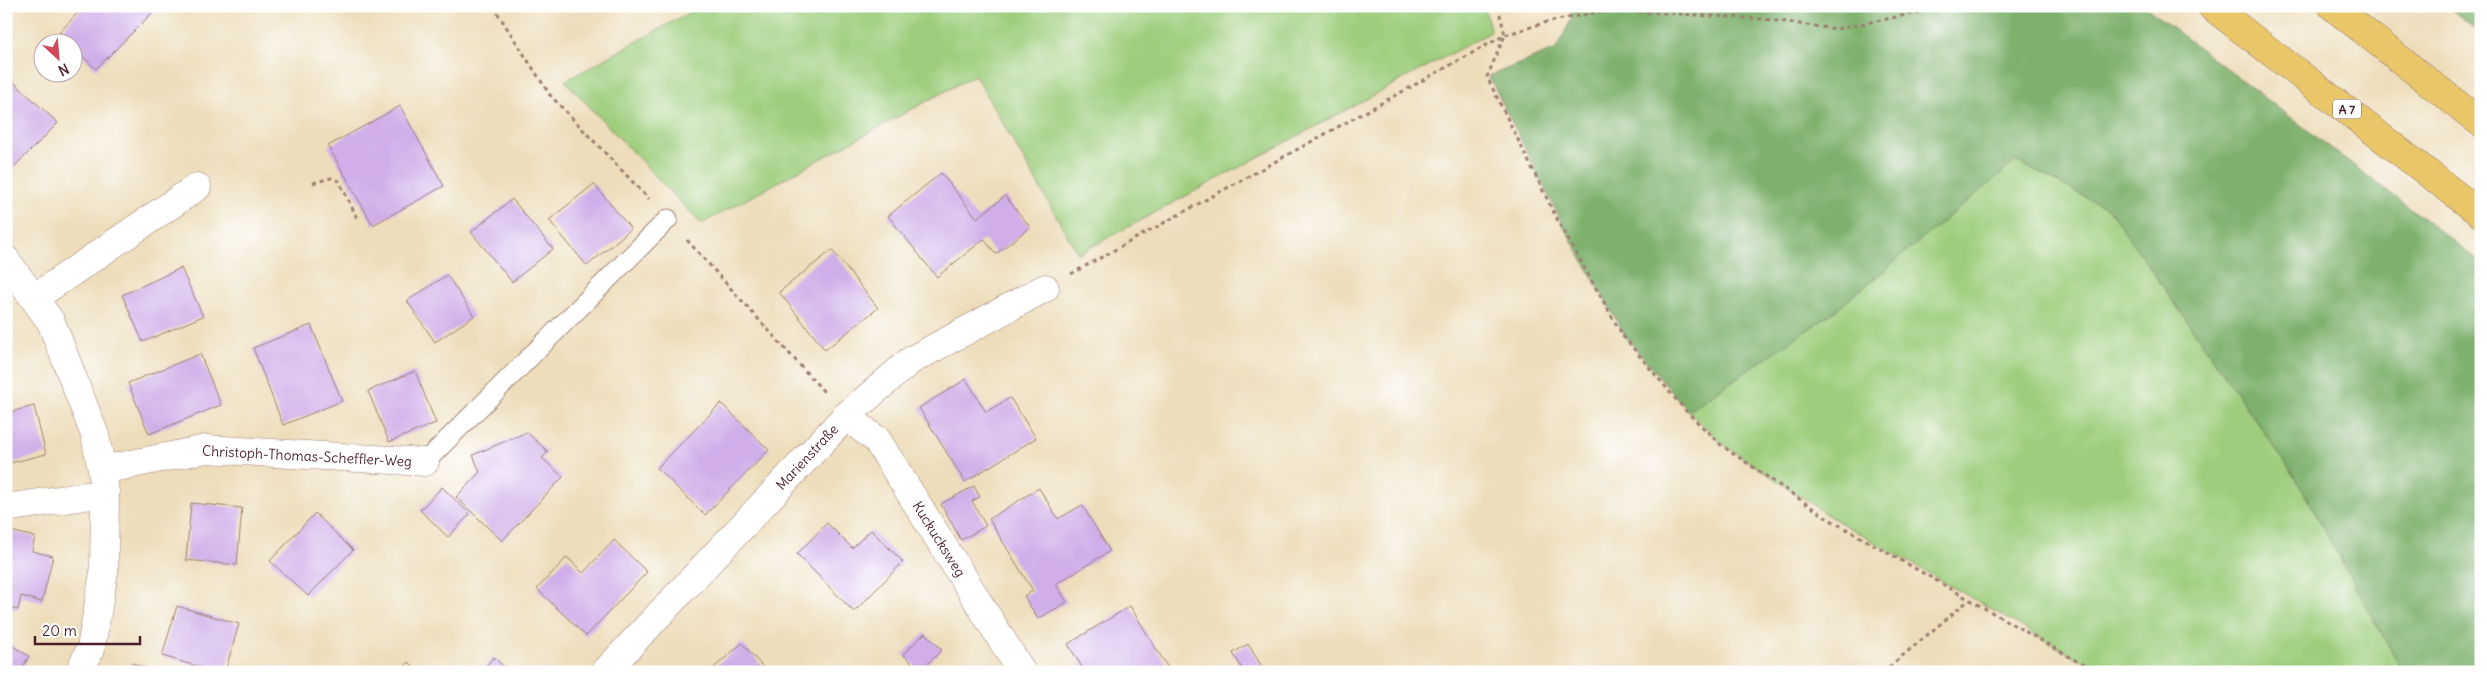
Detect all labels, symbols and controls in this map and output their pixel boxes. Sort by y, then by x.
north arrow [32,32,82,82]
text: N [55,59,72,80]
road number: A 7 [2333,100,2361,118]
street label: Marienstraße [772,420,842,494]
street label: Christoph-Thomas-Scheffler-Weg [202,442,412,470]
street label: Kuckucksweg [909,498,969,580]
scale bar [35,613,140,645]
text: 20 m [42,621,77,640]

